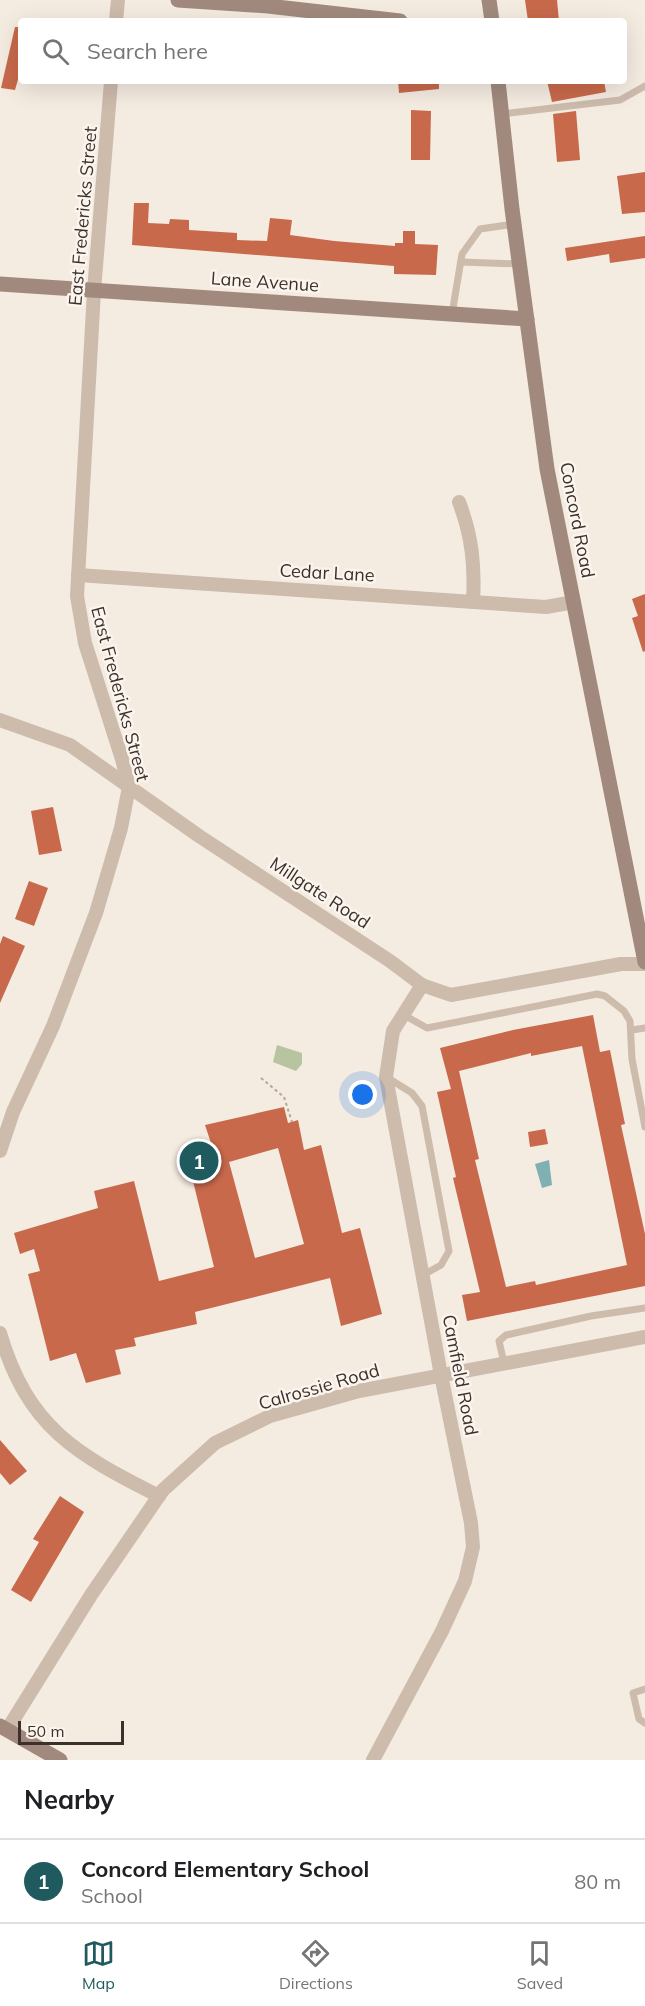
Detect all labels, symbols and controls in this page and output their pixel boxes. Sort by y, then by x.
search box [18,18,627,84]
icon: search [39,35,72,68]
text: Search here [87,37,208,65]
street label: East Fredericks Street [63,125,102,307]
street label: Lane Avenue [210,266,320,297]
street label: Concord Road [555,460,600,580]
street label: Cedar Lane [279,559,375,586]
street label: East Fredericks Street [86,604,155,784]
street label: Millgate Road [266,852,375,933]
your location [348,1080,377,1109]
pin: 1 [180,1138,218,1184]
street label: Camfield Road [438,1313,483,1437]
street label: Calrossie Road [256,1358,382,1415]
scale bar [18,1718,124,1746]
text: 50 m [27,1721,64,1741]
text: Nearby [24,1783,114,1816]
text: Concord Elementary School [81,1855,369,1883]
text: 1 [38,1869,50,1894]
text: 80 m [574,1869,621,1894]
text: School [81,1883,143,1908]
tab: Map [82,1937,115,1993]
tab: Directions [279,1937,353,1993]
tab: Saved [517,1937,563,1993]

